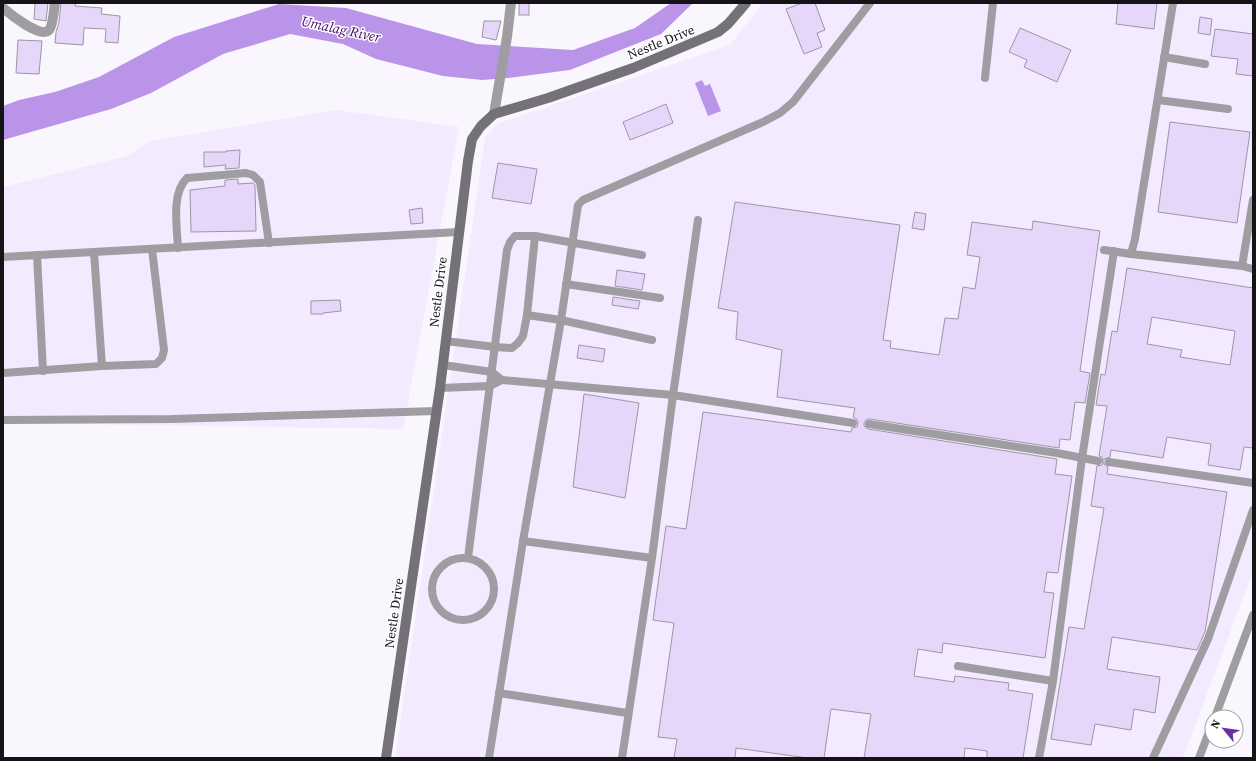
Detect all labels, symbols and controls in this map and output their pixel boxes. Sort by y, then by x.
water label: Umalag River [299,11,383,47]
street label: Nestle Drive [625,21,697,63]
street label: Nestle Drive [425,255,451,328]
street label: Nestle Drive [381,576,407,649]
north arrow [1204,709,1244,749]
text: N [1207,717,1224,732]

